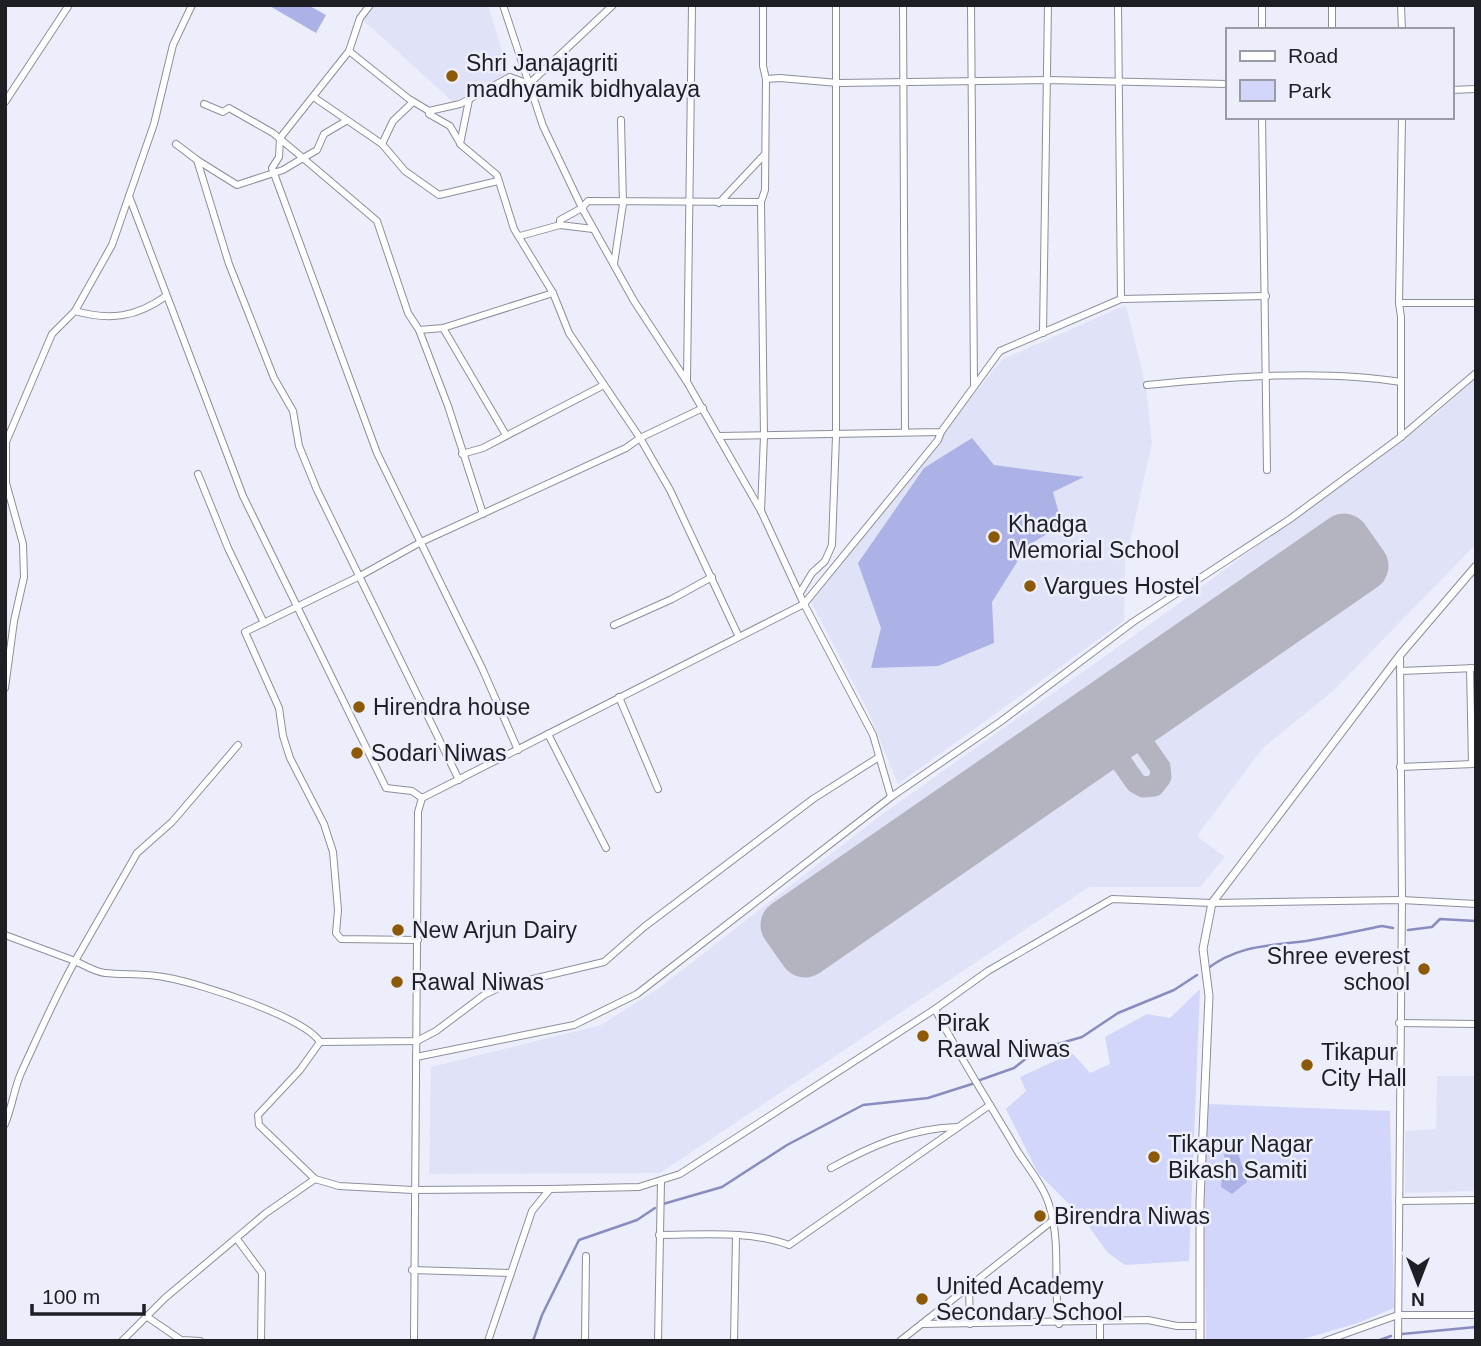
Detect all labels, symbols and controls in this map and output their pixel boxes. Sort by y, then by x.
legend [1226,28,1453,119]
text: Road [1288,44,1338,67]
place label: Shri Janajagriti madhyamik bidhyalaya [466,50,700,102]
marker: Shri Janajagriti madhyamik bidhyalaya [444,68,460,84]
text: Park [1288,79,1332,102]
place label: Khadga Memorial School [1008,511,1179,563]
marker: Khadga Memorial School [986,529,1002,545]
place label: Vargues Hostel [1044,573,1200,599]
marker: Vargues Hostel [1022,578,1038,594]
place label: Hirendra house [373,694,530,720]
marker: Hirendra house [351,699,367,715]
place label: Sodari Niwas [371,740,507,766]
marker: Sodari Niwas [349,745,365,761]
place label: New Arjun Dairy [412,917,577,943]
marker: New Arjun Dairy [390,922,406,938]
place label: Shree everest school [1267,943,1411,995]
marker: Shree everest school [1416,961,1432,977]
place label: Rawal Niwas [411,969,544,995]
marker: Rawal Niwas [389,974,405,990]
place label: Pirak Rawal Niwas [937,1010,1070,1062]
marker: Pirak Rawal Niwas [915,1028,931,1044]
place label: Tikapur City Hall [1321,1039,1407,1091]
marker: Tikapur City Hall [1299,1057,1315,1073]
place label: Tikapur Nagar Bikash Samiti [1168,1131,1313,1183]
marker: Tikapur Nagar Bikash Samiti [1146,1149,1162,1165]
place label: Birendra Niwas [1054,1203,1210,1229]
marker: Birendra Niwas [1032,1208,1048,1224]
north arrow [1383,1248,1453,1318]
scale bar [32,1272,144,1316]
place label: United Academy Secondary School [936,1273,1123,1325]
text: 100 m [42,1285,100,1308]
text: N [1411,1289,1425,1310]
marker: United Academy Secondary School [914,1291,930,1307]

